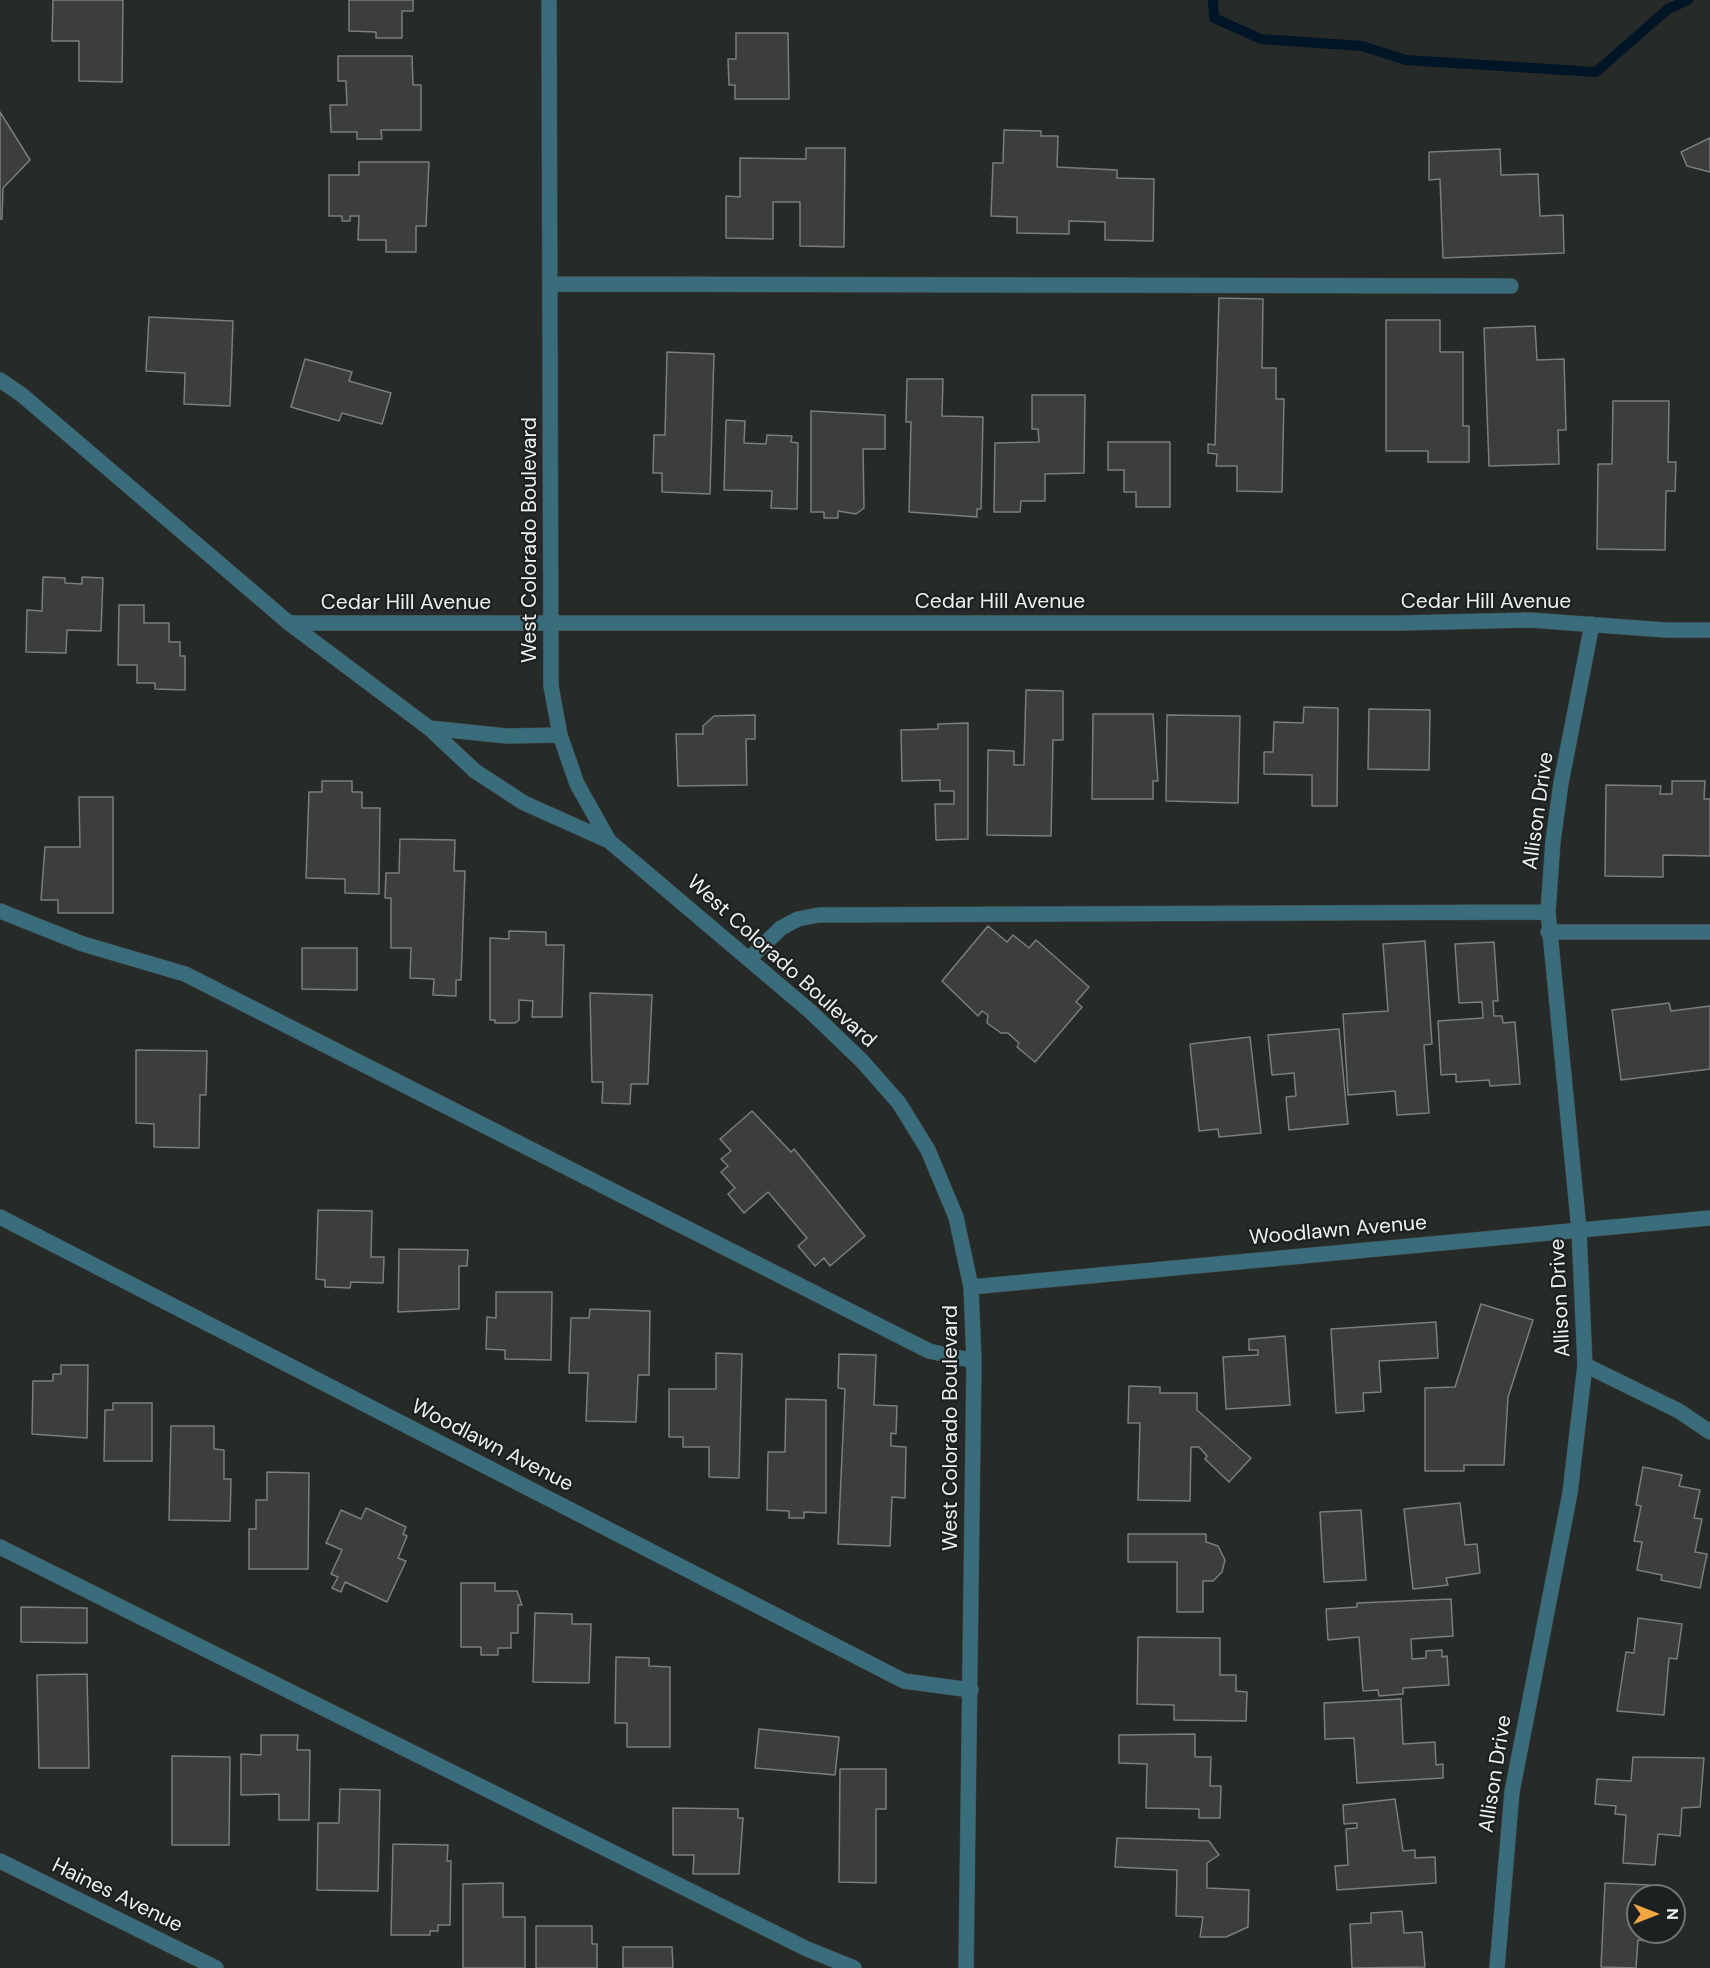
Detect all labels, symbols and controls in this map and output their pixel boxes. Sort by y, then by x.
street label: West Colorado Boulevard [517,417,543,663]
street label: Cedar Hill Avenue [915,589,1085,615]
street label: Cedar Hill Avenue [1401,589,1571,615]
street label: Cedar Hill Avenue [321,590,491,616]
street label: Allison Drive [1518,750,1560,872]
street label: West Colorado Boulevard [681,870,881,1054]
street label: Woodlawn Avenue [1248,1211,1428,1251]
street label: Allison Drive [1545,1238,1577,1358]
street label: West Colorado Boulevard [938,1305,964,1551]
street label: Woodlawn Avenue [407,1394,577,1498]
street label: Allison Drive [1474,1713,1518,1835]
street label: Haines Avenue [48,1853,186,1939]
north arrow [1626,1884,1686,1944]
text: N [1662,1908,1683,1920]

